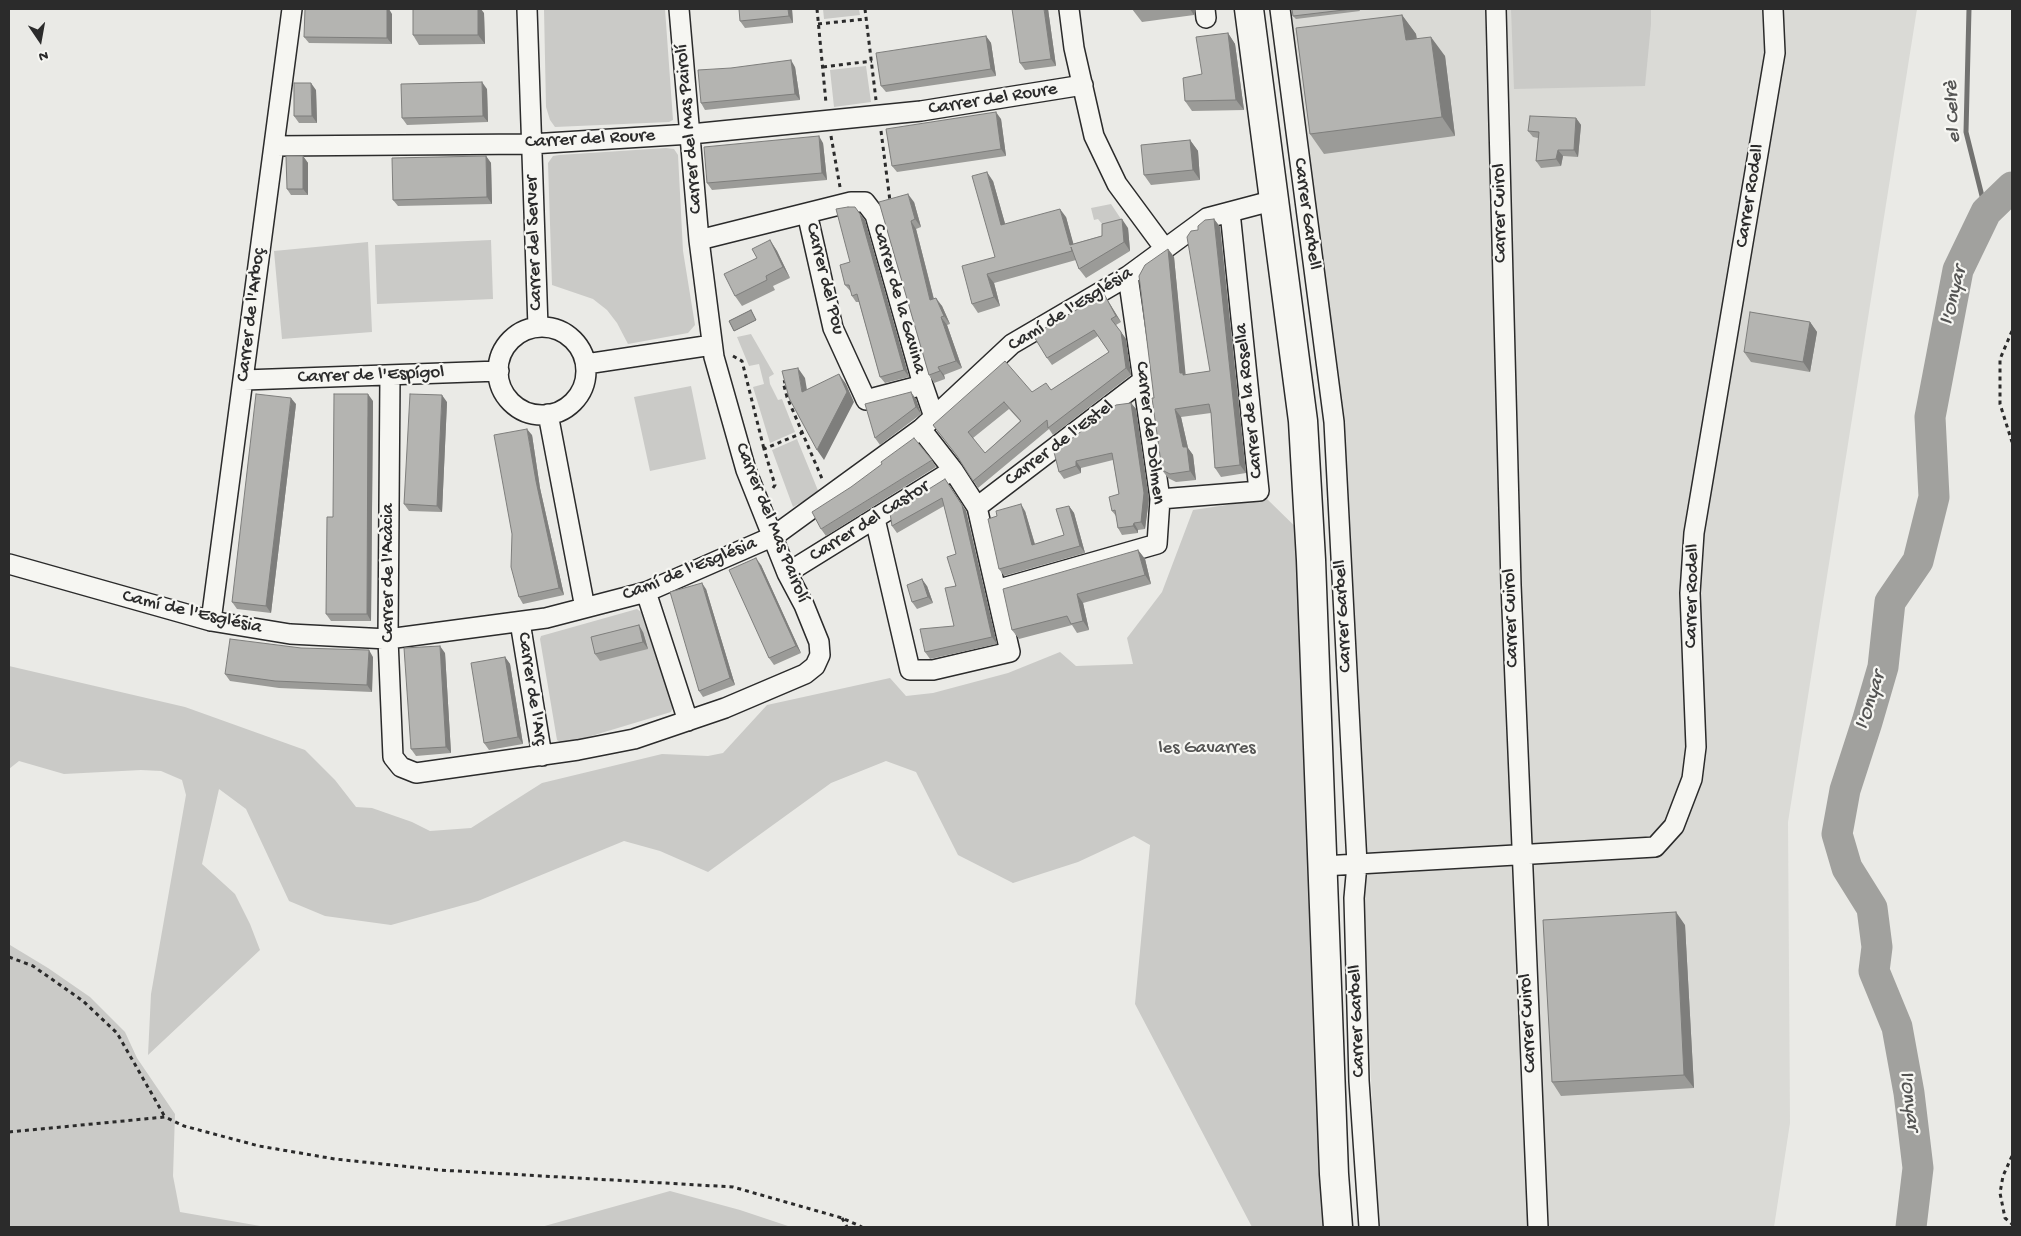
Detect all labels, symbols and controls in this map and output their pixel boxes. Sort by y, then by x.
north arrow [15,15,65,65]
street label: Carrer del Mas Pairolí [671,43,709,215]
text: N [37,46,49,64]
street label: Carrer del Roure [927,79,1059,121]
water label: el Celrè [1940,80,1968,144]
street label: Carrer del Roure [524,125,656,155]
street label: Carrer Rodell [1732,143,1770,249]
street label: Carrer Garbell [1287,157,1325,271]
street label: Carrer Cuirol [1489,163,1513,263]
street label: Carrer del Server [521,175,549,311]
street label: Carrer del Pou [799,221,849,337]
street label: Carrer de la Gavina [866,222,930,376]
street label: Carrer de l'Arboç [233,247,271,383]
street label: Camí de l'Església [1004,263,1138,357]
water label: l'Onyar [1937,265,1973,327]
street label: Carrer de la Rosella [1231,322,1269,480]
street label: Carrer del Dòlmen [1129,360,1169,506]
street label: Carrer de l'Espígol [297,362,445,390]
street label: Carrer de l'Estel [1001,396,1119,492]
street label: Carrer del Mas Pairolí [729,440,813,606]
street label: Carrer del Castor [806,476,934,568]
street label: Carrer de l'Acàcia [378,503,400,643]
street label: Camí de l'Església [620,533,760,607]
street label: Carrer Rodell [1681,544,1705,648]
street label: Carrer Garbell [1330,559,1358,673]
street label: Carrer Cuirol [1499,568,1525,668]
street label: Camí de l'Església [120,586,264,640]
street label: Carrer de l'Arç [511,631,551,747]
water label: l'Onyar [1852,669,1892,733]
park label: les Gavarres [1158,738,1256,760]
street label: Carrer Garbell [1345,964,1371,1078]
street label: Carrer Cuirol [1515,973,1543,1073]
water label: l'Onyar [1892,1070,1924,1132]

